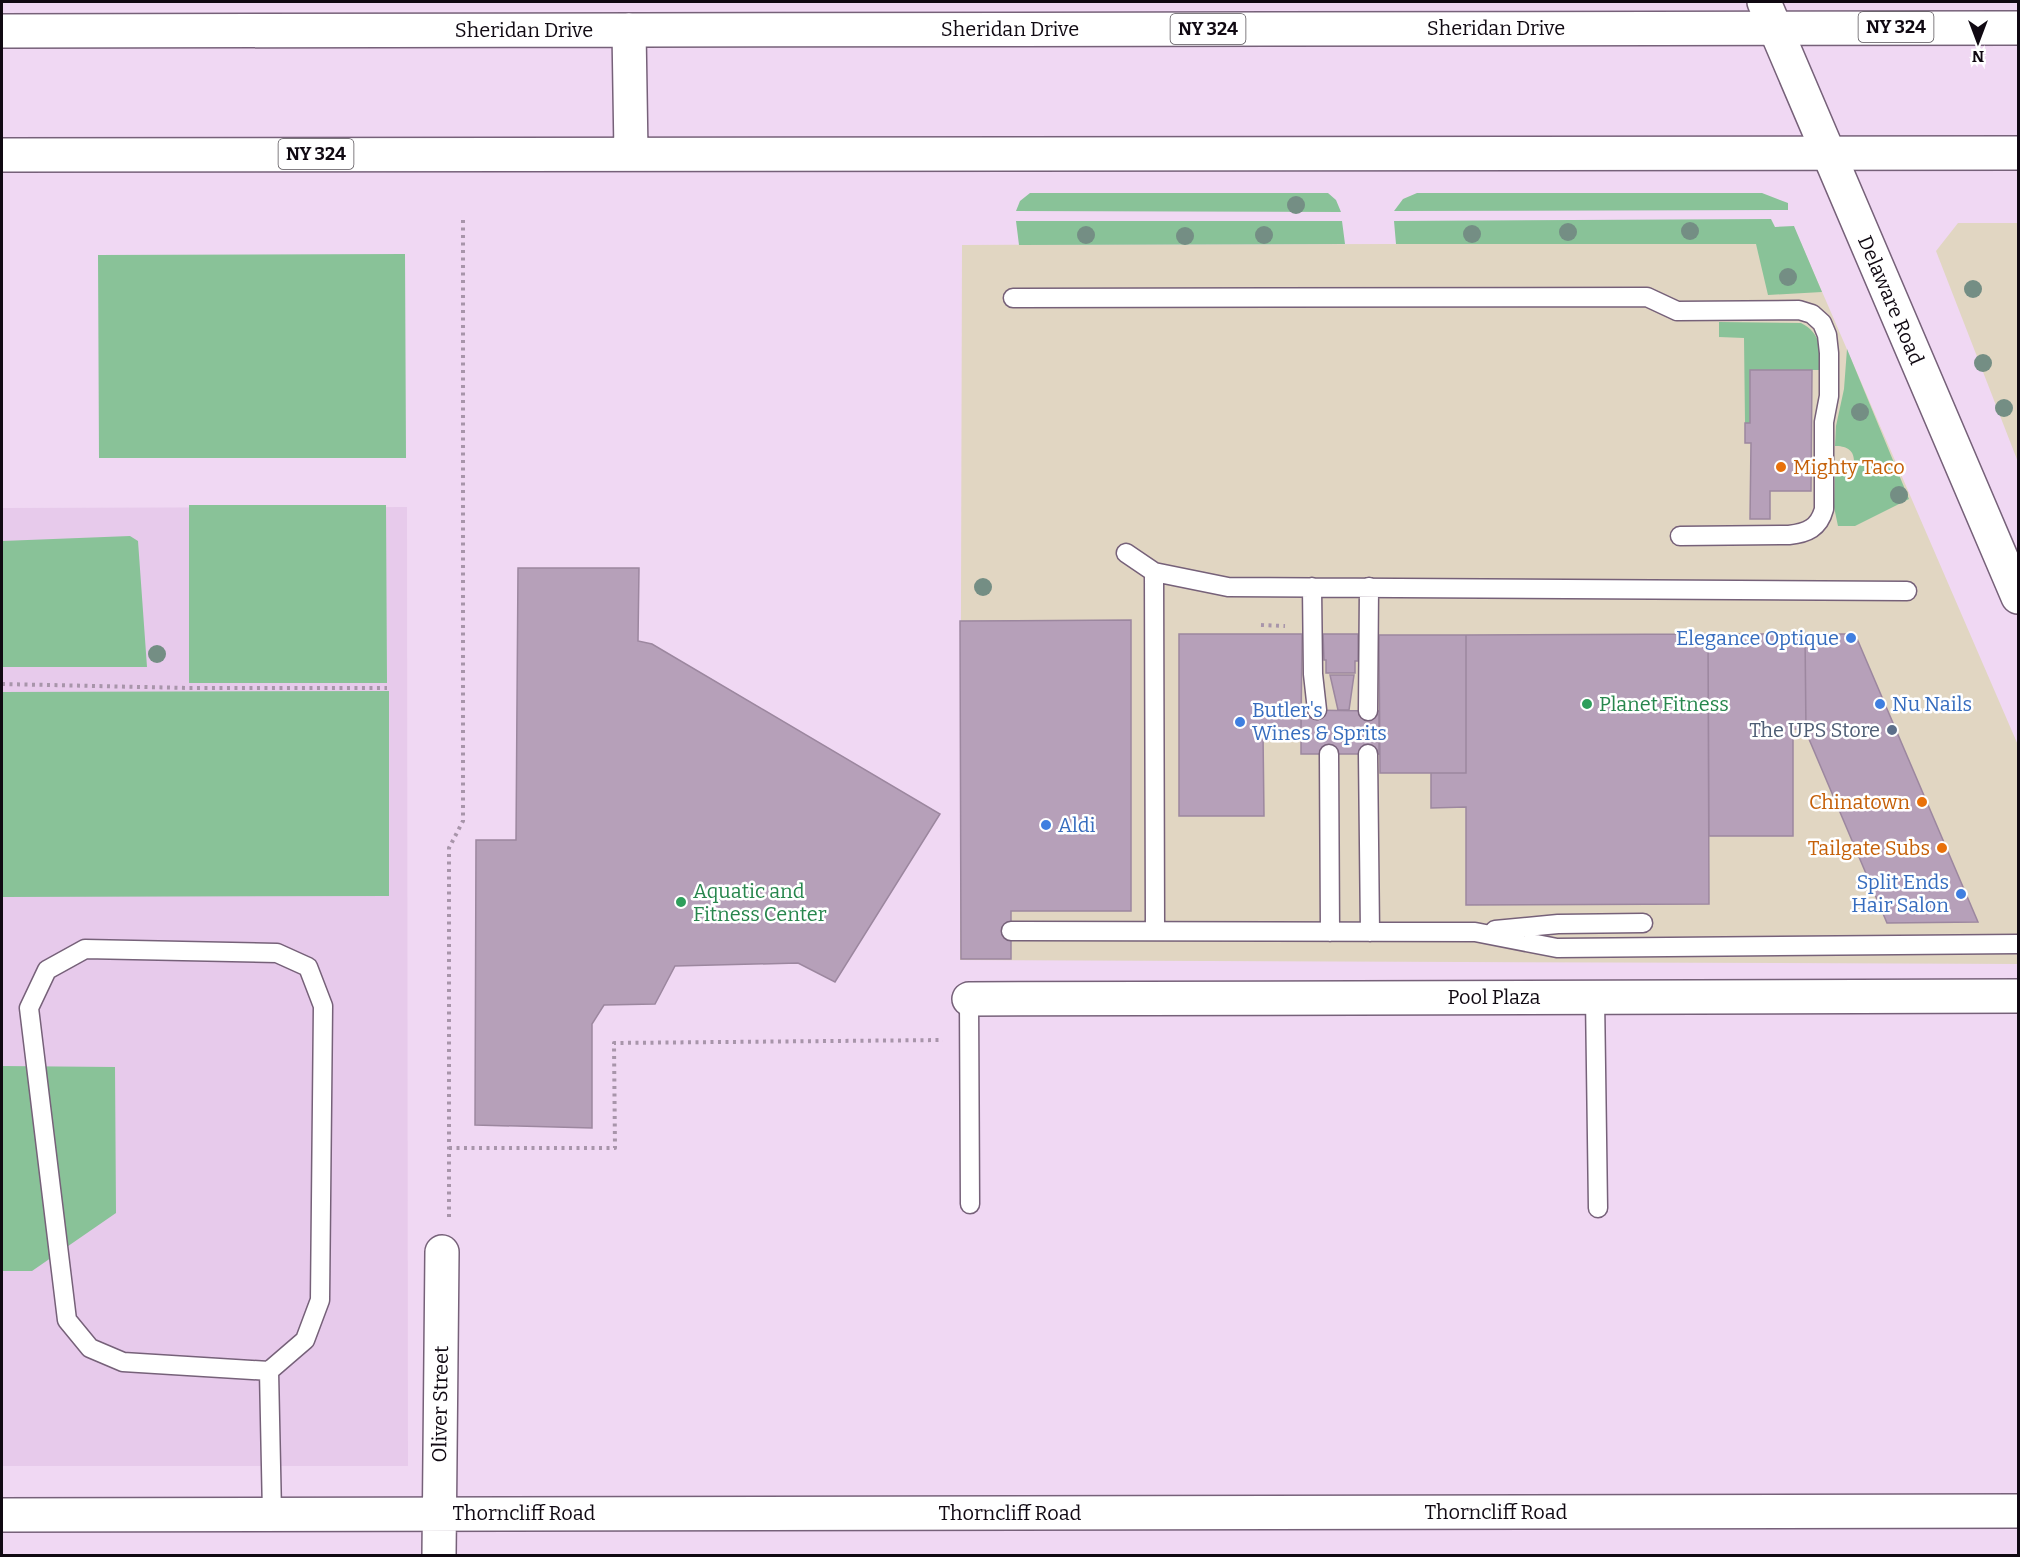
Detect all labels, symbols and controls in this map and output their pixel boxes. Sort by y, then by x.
road number: NY 324 [1858,12,1934,42]
north arrow [1948,12,2008,72]
road number: NY 324 [1170,14,1246,44]
street label: Sheridan Drive [1427,16,1565,40]
street label: Sheridan Drive [941,17,1079,41]
street label: Sheridan Drive [455,18,593,42]
text: N [1972,47,1984,66]
road number: NY 324 [278,139,354,169]
street label: Delaware Road [1853,232,1929,368]
place label: Mighty Taco [1793,455,1905,479]
marker: Mighty Taco [1774,460,1788,474]
place label: Elegance Optique [1676,626,1839,650]
marker: Elegance Optique [1844,631,1858,645]
place label: Planet Fitness [1599,692,1729,716]
place label: Nu Nails [1892,692,1972,716]
marker: Planet Fitness [1580,697,1594,711]
marker: Nu Nails [1873,697,1887,711]
place label: Butler's Wines & Sprits [1252,698,1387,745]
marker: Butler's Wines & Sprits [1233,715,1247,729]
place label: The UPS Store [1749,718,1880,742]
marker: The UPS Store [1885,723,1899,737]
place label: Chinatown [1809,790,1910,814]
marker: Chinatown [1915,795,1929,809]
place label: Aldi [1058,813,1096,837]
marker: Aldi [1039,818,1053,832]
place label: Tailgate Subs [1808,836,1930,860]
marker: Tailgate Subs [1935,841,1949,855]
place label: Split Ends Hair Salon [1851,870,1949,917]
place label: Aquatic and Fitness Center [693,879,827,926]
marker: Split Ends Hair Salon [1954,887,1968,901]
marker: Aquatic and Fitness Center [674,895,688,909]
street label: Pool Plaza [1448,985,1541,1009]
street label: Oliver Street [427,1346,453,1462]
street label: Thorncliff Road [1425,1500,1568,1524]
street label: Thorncliff Road [453,1501,596,1525]
street label: Thorncliff Road [939,1501,1082,1525]

